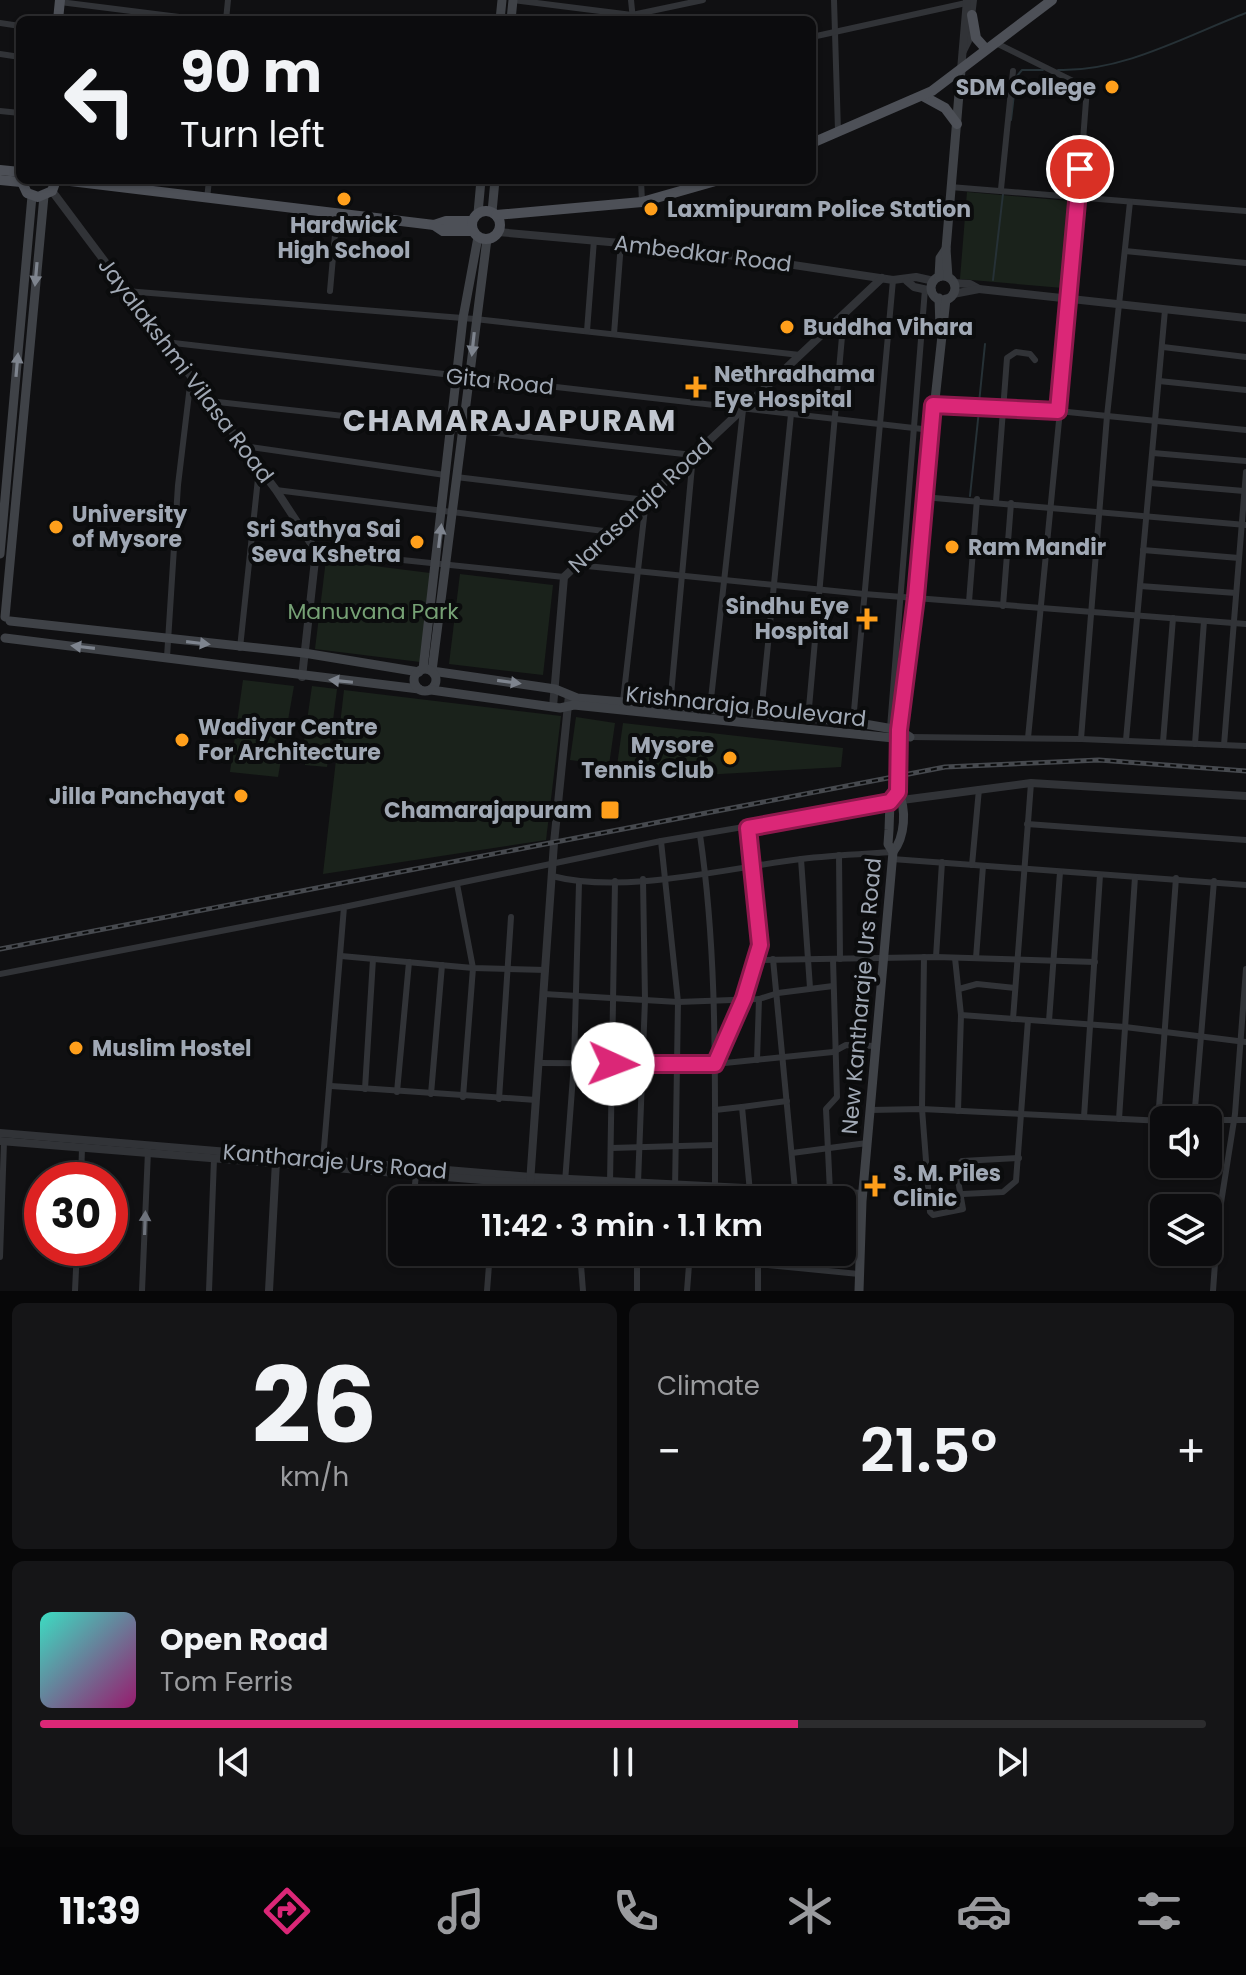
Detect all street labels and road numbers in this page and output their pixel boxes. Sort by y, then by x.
street label: Ambedkar Road [613,227,793,280]
street label: Jayalakshmi Vilasa Road [90,251,281,489]
street label: Gita Road [444,360,556,403]
street label: Narasaraja Road [562,431,719,580]
street label: Krishnaraja Boulevard [624,678,868,735]
street label: New Kantharaje Urs Road [834,856,889,1136]
street label: Kantharaje Urs Road [222,1136,448,1187]

